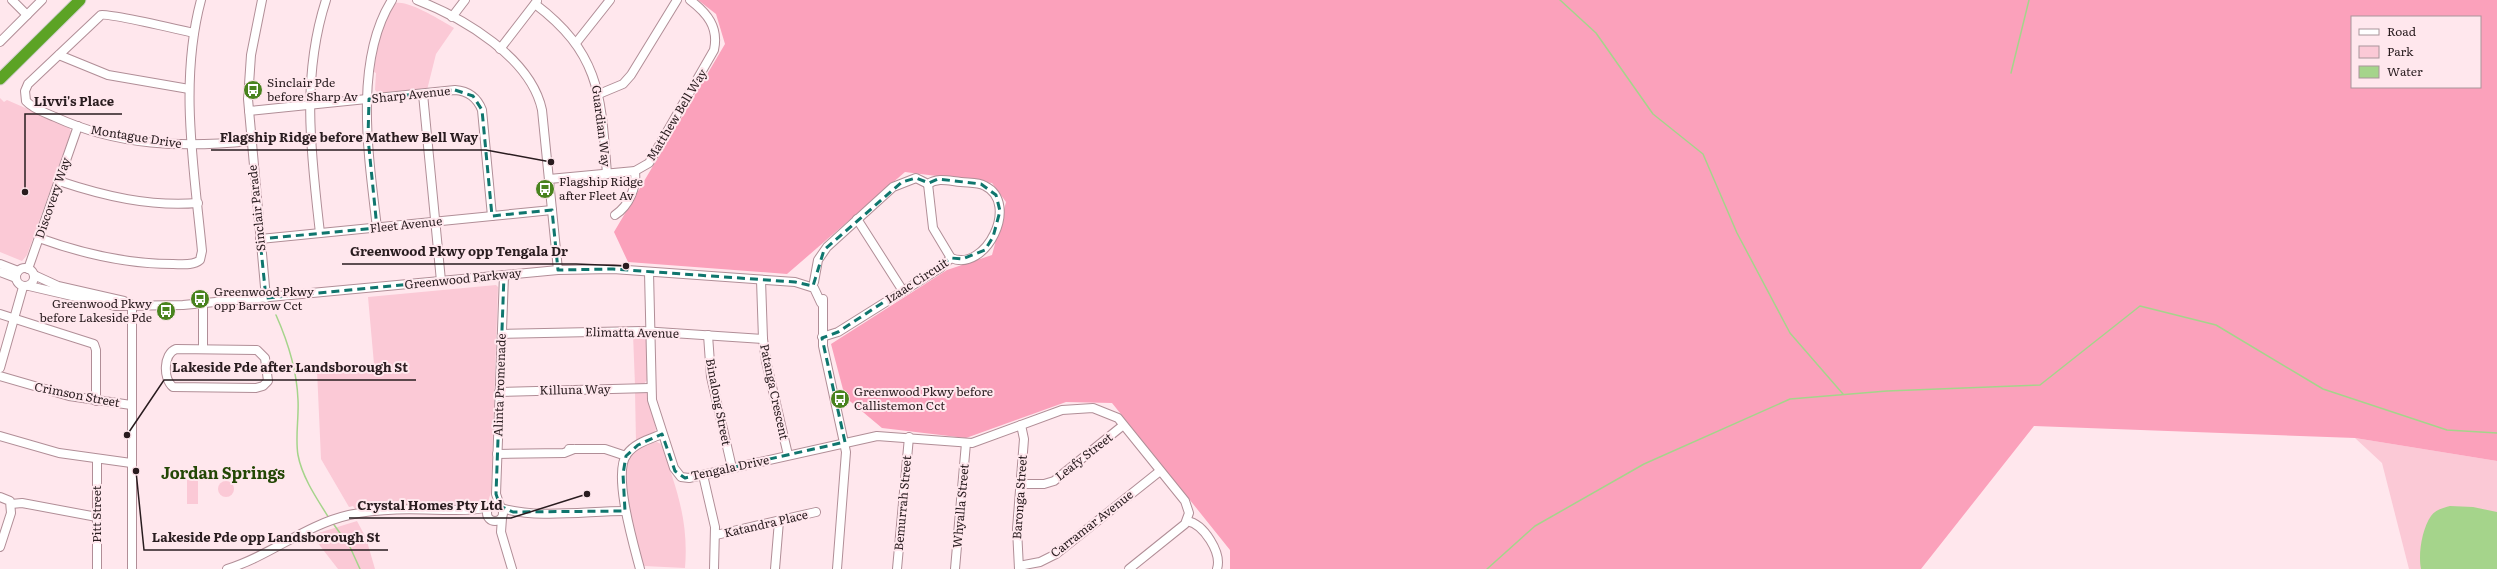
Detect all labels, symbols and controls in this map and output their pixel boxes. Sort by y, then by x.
legend [2351,16,2481,88]
text: Road [2387,22,2417,40]
text: Park [2387,42,2414,60]
text: Water [2387,62,2423,80]
street label: Matthew Bell Way [642,65,711,164]
place label: Sinclair Pde before Sharp Av [267,73,358,105]
bus stop icon: Sinclair Pde before Sharp Av [242,79,264,101]
street label: Sharp Avenue [371,81,451,107]
street label: Guardian Way [588,84,616,168]
callout: Livvi's Place [25,89,122,114]
text: Livvi's Place [34,91,114,110]
street label: Montague Drive [89,120,183,152]
callout: Flagship Ridge before Mathew Bell Way [211,125,486,150]
text: Flagship Ridge before Mathew Bell Way [220,127,478,146]
street label: Discovery Way [30,155,74,241]
street label: Sinclair Parade [243,164,269,252]
place label: Flagship Ridge after Fleet Av [559,172,643,204]
bus stop icon: Flagship Ridge after Fleet Av [534,178,556,200]
street label: Fleet Avenue [369,211,443,237]
callout: Greenwood Pkwy opp Tengala Dr [342,239,576,264]
text: Greenwood Pkwy opp Tengala Dr [350,241,568,260]
street label: Izaac Circuit [881,253,952,307]
street label: Greenwood Parkway [404,263,522,293]
place label: Greenwood Pkwy opp Barrow Cct [214,282,314,314]
bus stop icon: Greenwood Pkwy opp Barrow Cct [189,288,211,310]
place label: Greenwood Pkwy before Lakeside Pde [40,294,152,326]
bus stop icon: Greenwood Pkwy before Lakeside Pde [155,300,177,322]
street label: Elimatta Avenue [585,322,679,342]
street label: Alinta Promenade [488,333,510,437]
street label: Patanga Crescent [756,342,794,442]
callout: Lakeside Pde after Landsborough St [164,355,416,380]
text: Lakeside Pde after Landsborough St [172,357,408,376]
street label: Binalong Street [702,357,736,447]
street label: Crimson Street [33,377,122,411]
street label: Killuna Way [539,379,611,399]
place label: Greenwood Pkwy before Callistemon Cct [854,382,993,414]
bus stop icon: Greenwood Pkwy before Callistemon Cct [829,388,851,410]
street label: Leafy Street [1051,428,1116,484]
street label: Tengala Drive [689,450,771,484]
street label: Bemurrah Street [889,454,915,551]
street label: Baronga Street [1007,454,1031,540]
district label: Jordan Springs [161,460,285,484]
street label: Whyalla Street [947,463,973,549]
street label: Pitt Street [87,485,105,543]
street label: Carramar Avenue [1046,485,1137,561]
callout: Crystal Homes Pty Ltd [349,493,511,518]
text: Crystal Homes Pty Ltd [357,495,503,514]
street label: Katandra Place [722,505,809,541]
callout: Lakeside Pde opp Landsborough St [144,525,388,550]
text: Lakeside Pde opp Landsborough St [152,527,381,546]

